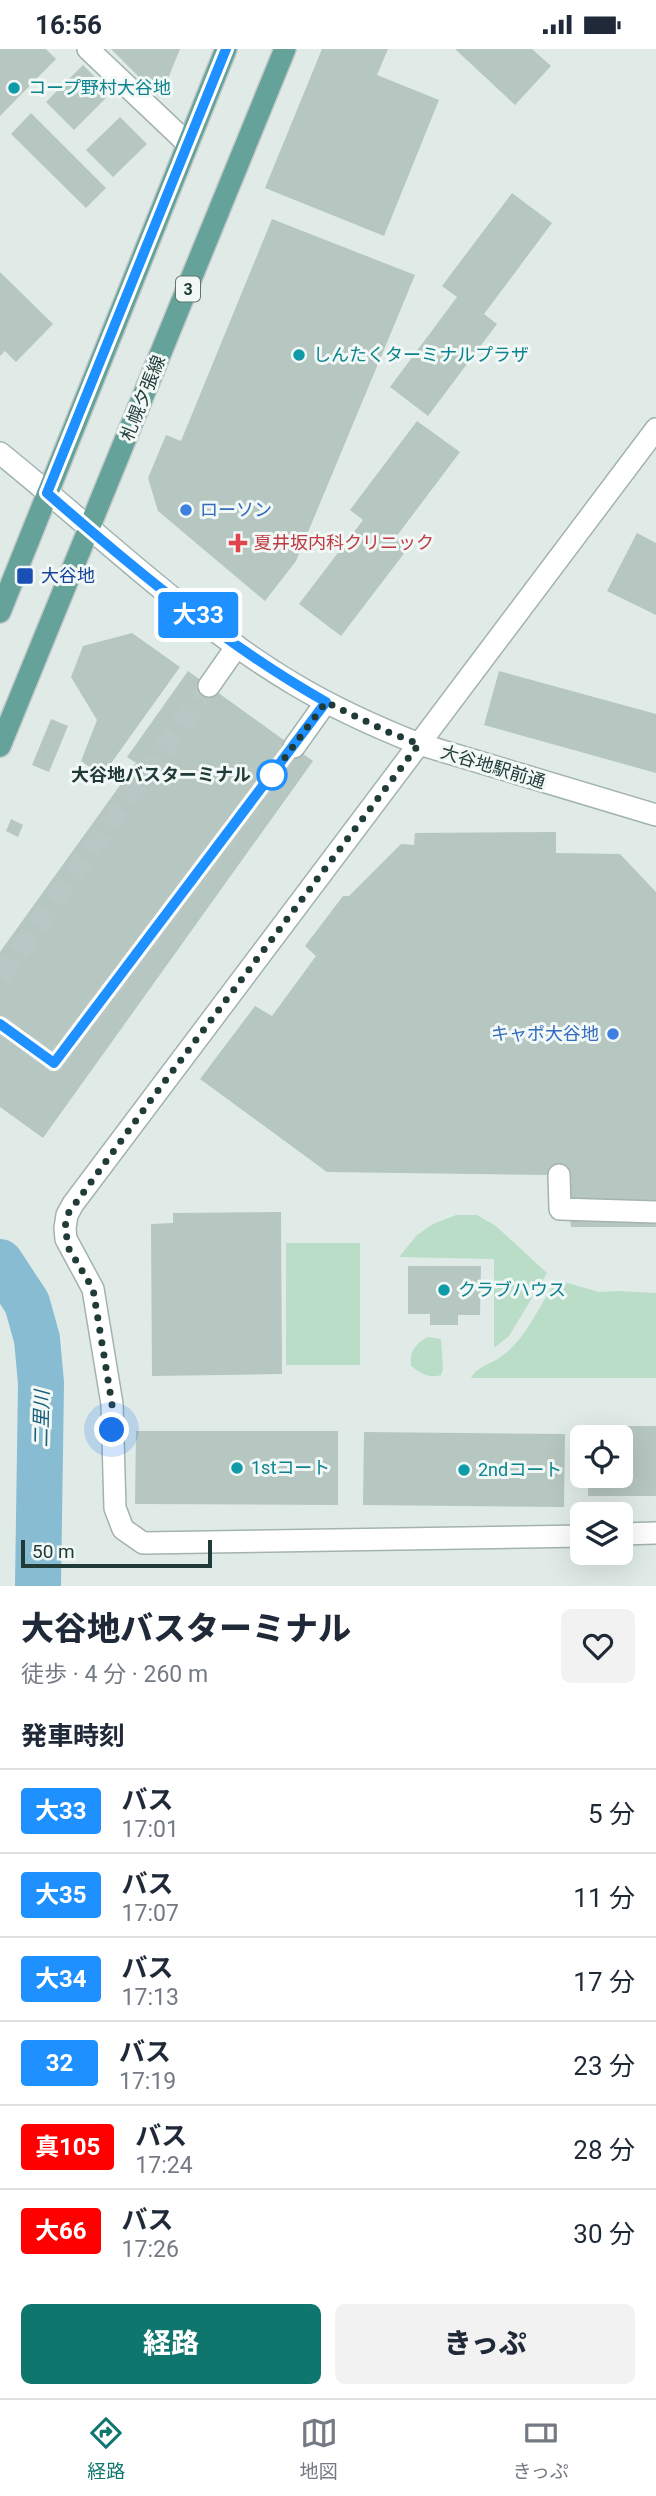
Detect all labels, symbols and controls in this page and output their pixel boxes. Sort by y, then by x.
text: 16:56 [35,10,102,40]
place label: コープ野村大谷地 [28,77,171,98]
marker: コープ野村大谷地 [6,80,22,96]
road number: 3 [176,277,200,301]
place label: しんたくターミナルプラザ [313,344,529,365]
marker: しんたくターミナルプラザ [291,347,307,363]
street label: 札幌夕張線 [116,352,169,443]
place label: ローソン [200,499,272,520]
marker: ローソン [178,502,194,518]
place label: 夏井坂内科クリニック [254,532,434,553]
marker: 夏井坂内科クリニック [228,533,248,553]
place label: 大谷地 [41,565,95,586]
marker: 大谷地 [15,566,35,586]
line badge: 大33 [158,592,238,638]
text: 大33 [172,601,224,629]
street label: 大谷地駅前通 [438,741,548,792]
marker: 大谷地バスターミナル [257,760,287,790]
place label: 大谷地バスターミナル [71,764,251,785]
place label: キャポ大谷地 [491,1023,599,1044]
marker: キャポ大谷地 [605,1026,621,1042]
place label: クラブハウス [458,1279,566,1300]
marker: クラブハウス [436,1282,452,1298]
water label: 二里川 [30,1388,54,1448]
your location [94,1412,129,1447]
map controls [570,1425,633,1565]
button: locate [570,1425,633,1488]
place label: 1stコート [251,1457,330,1478]
place label: 2ndコート [478,1459,562,1480]
marker: 1stコート [229,1460,245,1476]
marker: 2ndコート [456,1462,472,1478]
button: layers [570,1502,633,1565]
scale bar [21,1537,212,1569]
text: 50 m [32,1540,75,1563]
text: 大谷地バスターミナル [21,1609,351,1648]
button: heart [561,1609,635,1683]
text: 徒歩 · 4 分 · 260 m [21,1661,208,1688]
text: 発車時刻 [21,1721,125,1751]
text: バス [122,1785,174,1815]
text: 大33 [35,1797,87,1825]
text: 5 分 [588,1799,635,1829]
text: 17:01 [122,1816,179,1843]
text: バス [122,1869,174,1899]
text: 大35 [35,1881,87,1909]
text: 11 分 [573,1883,635,1913]
text: 17:07 [122,1900,179,1927]
text: バス [122,1953,174,1983]
text: 大34 [35,1965,87,1993]
text: 17 分 [573,1967,635,1997]
text: 17:13 [122,1984,179,2011]
text: バス [119,2037,171,2067]
text: 32 [46,2049,73,2077]
text: 23 分 [573,2051,635,2081]
text: 17:19 [119,2068,176,2095]
text: バス [135,2121,187,2151]
text: 真105 [35,2133,100,2161]
text: 28 分 [573,2135,635,2165]
text: 17:24 [135,2152,193,2179]
text: バス [122,2205,174,2235]
text: 大66 [35,2217,87,2245]
text: 30 分 [573,2219,635,2249]
text: 17:26 [122,2236,179,2263]
button: 経路 [21,2304,321,2384]
button: きっぷ [335,2304,635,2384]
tab: 経路 [87,2414,125,2483]
tab: 地図 [300,2414,338,2483]
tab: きっぷ [512,2414,569,2483]

